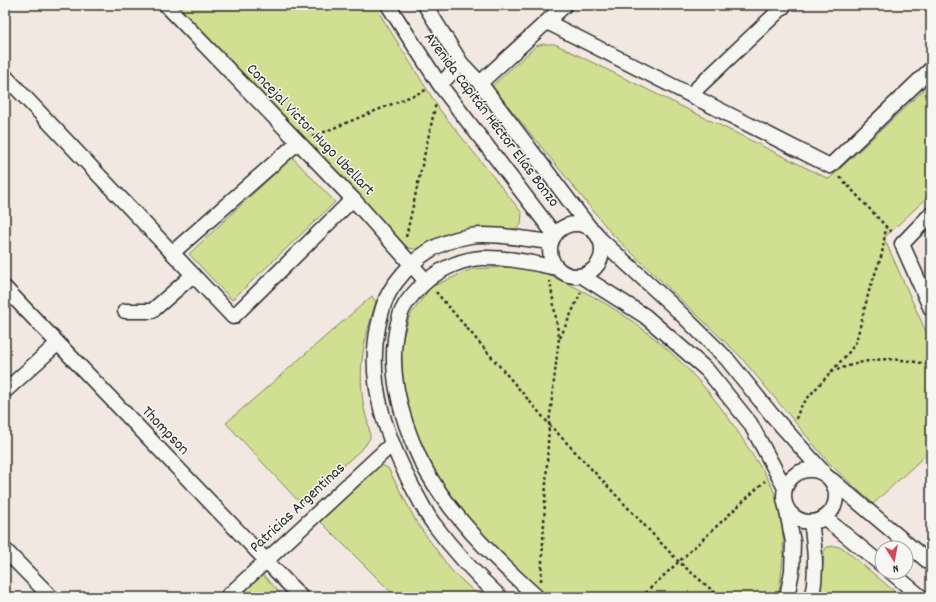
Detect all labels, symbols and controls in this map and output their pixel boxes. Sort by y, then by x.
street label: Avenida Capitán Héctor Elías Bonzo [418,28,564,212]
street label: Concejal Victor Hugo Ubellart [241,59,380,201]
street label: Thompson [136,401,194,461]
street label: Patricias Argentinas [245,457,351,558]
north arrow [874,540,914,580]
text: N [891,559,900,576]

